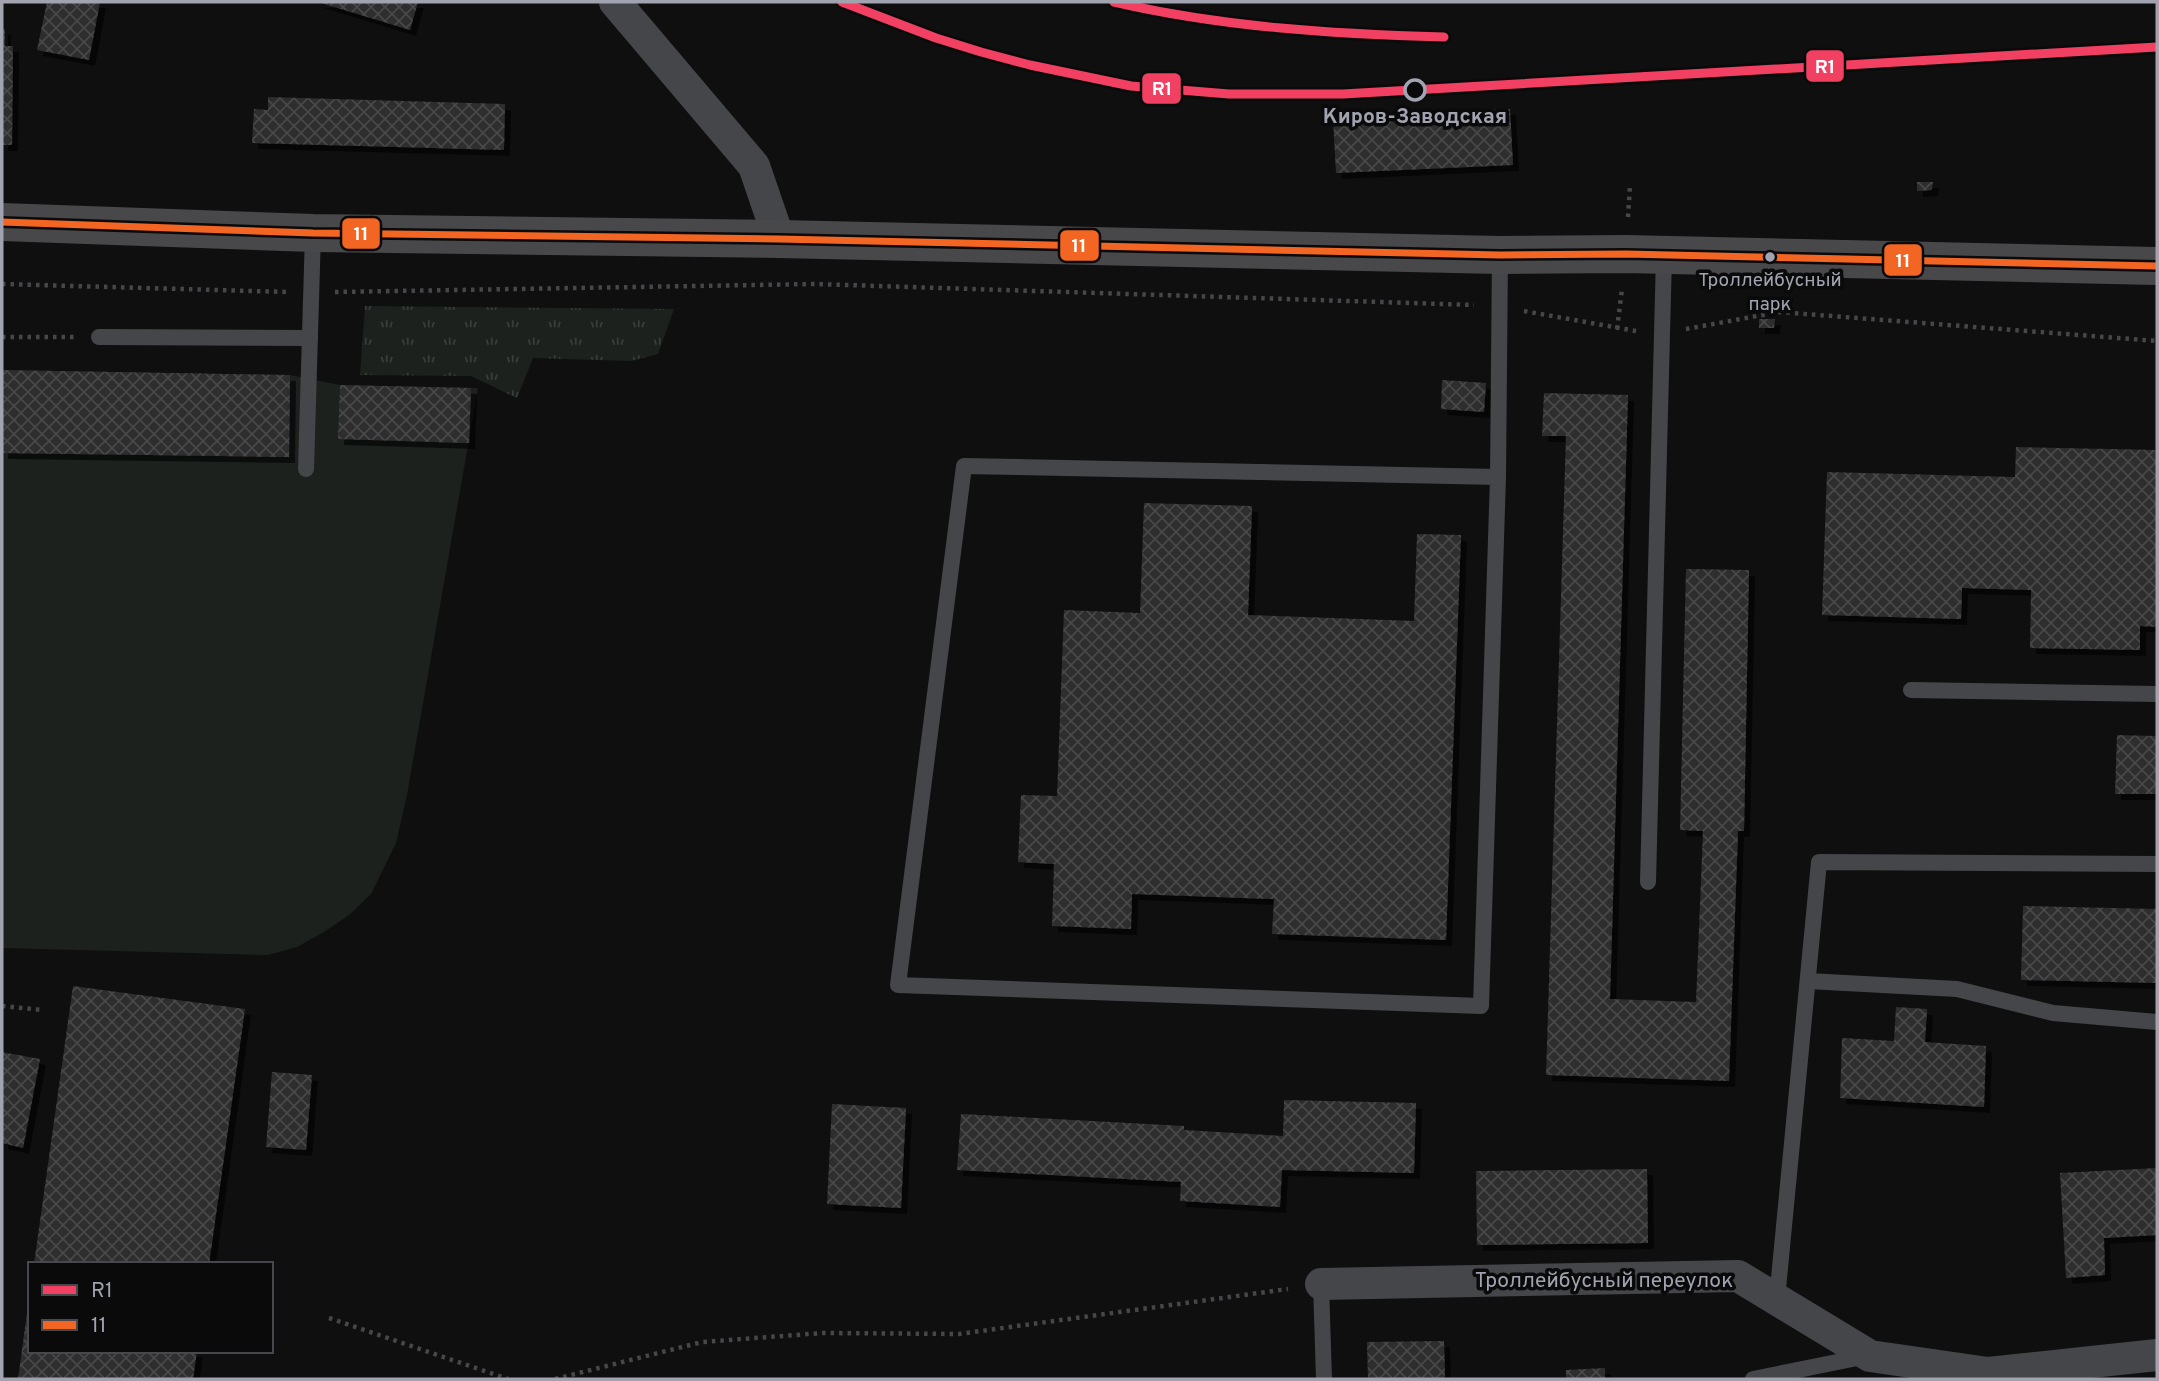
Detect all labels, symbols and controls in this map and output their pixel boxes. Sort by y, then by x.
line badge: R1 [1805,49,1845,83]
text: R1 [1815,56,1835,80]
line badge: R1 [1141,72,1182,105]
text: R1 [1152,78,1172,102]
marker: Киров-Заводская [1404,79,1426,101]
place label: Киров-Заводская [1323,104,1507,131]
line badge: 11 [341,217,381,250]
text: 11 [353,223,369,247]
line badge: 11 [1059,229,1100,262]
text: 11 [1071,235,1087,259]
line badge: 11 [1883,243,1923,277]
marker: Троллейбусный парк [1763,250,1777,264]
text: 11 [1895,250,1911,274]
place label: Троллейбусный парк [1698,269,1842,317]
legend [28,1262,273,1353]
street label: Троллейбусный переулок [1475,1268,1733,1295]
text: R1 [91,1278,113,1305]
text: 11 [91,1313,107,1340]

